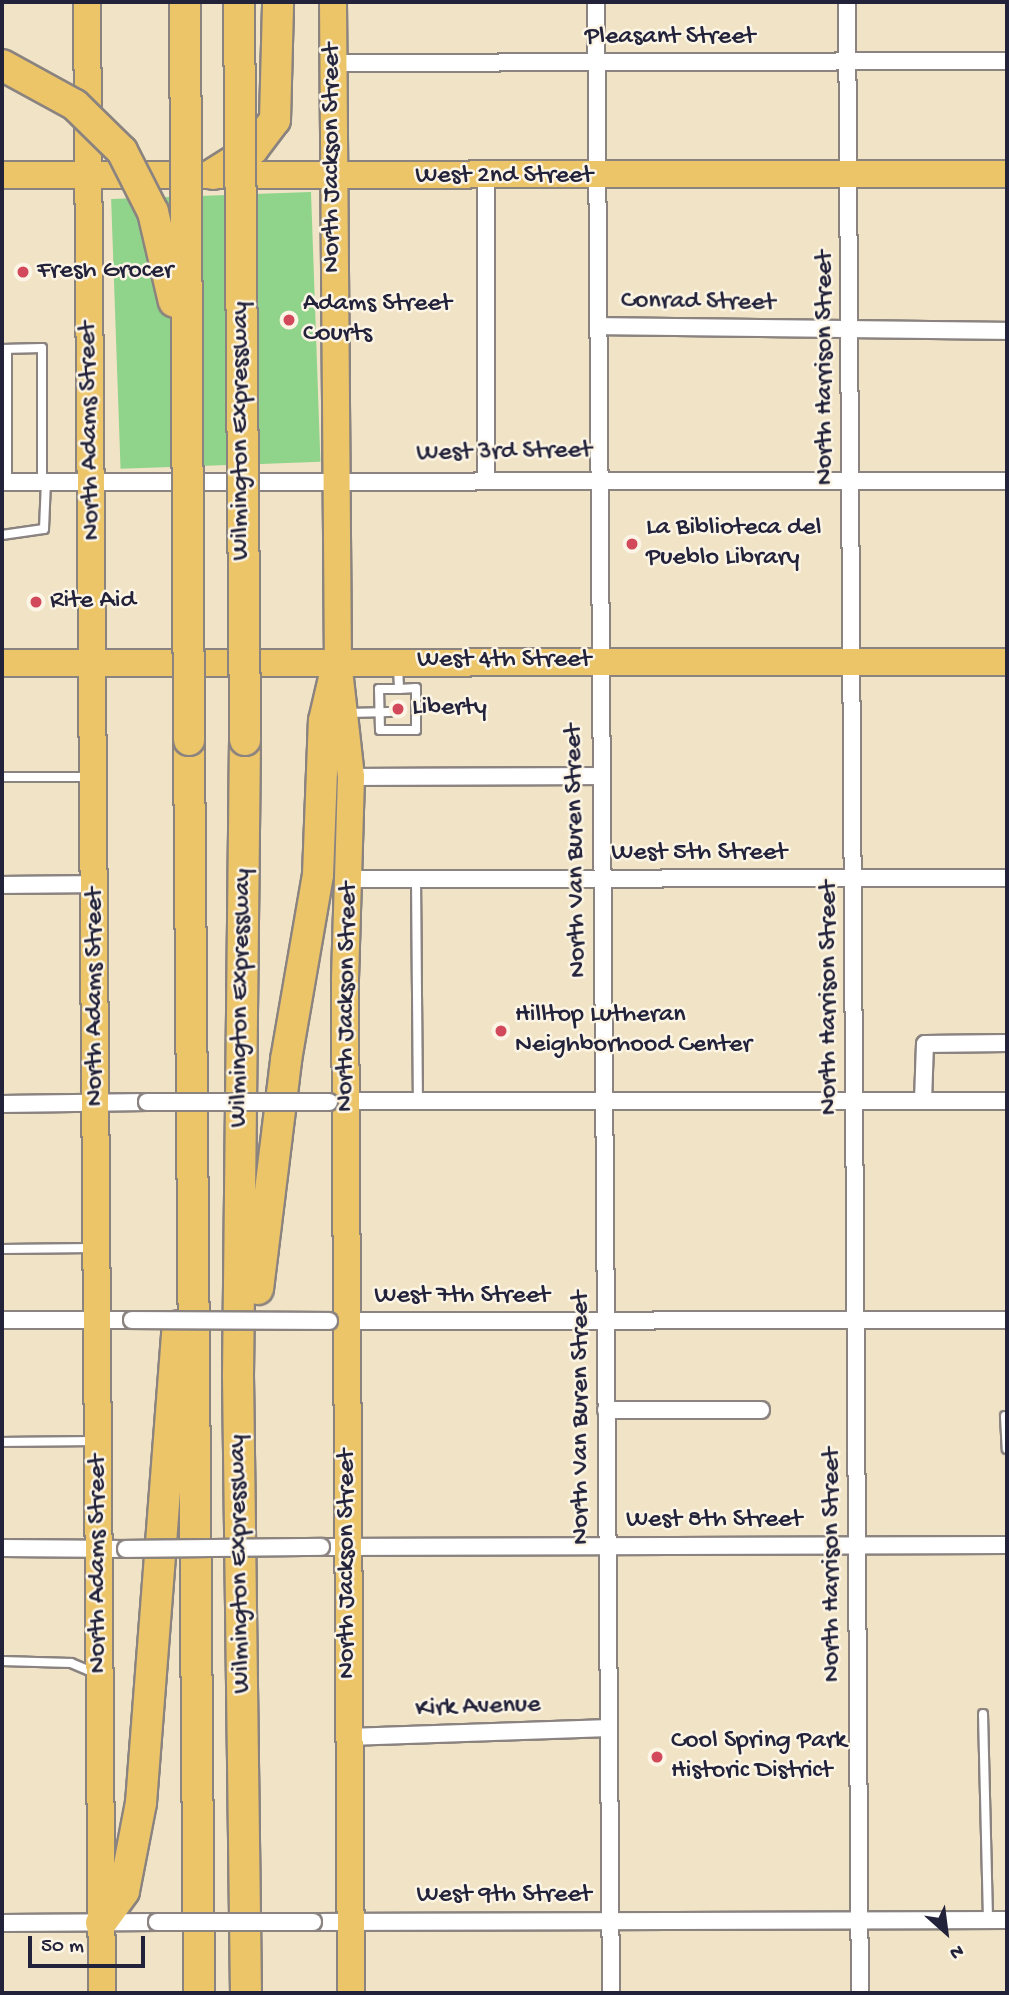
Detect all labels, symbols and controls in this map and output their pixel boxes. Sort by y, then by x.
street label: Pleasant Street [585,22,755,54]
street label: North Jackson Street [317,43,349,273]
street label: West 2nd Street [415,161,593,193]
street label: North Harrison Street [810,251,842,485]
place label: Fresh Grocer [37,256,173,288]
marker: Fresh Grocer [15,264,31,280]
street label: Conrad Street [621,286,775,320]
place label: Adams Street Courts [303,289,452,350]
street label: Wilmington Expressway [226,301,258,561]
marker: Adams Street Courts [281,312,297,328]
street label: North Adams Street [73,321,109,541]
street label: West 3rd Street [416,436,592,470]
place label: La Biblioteca del Pueblo Library [646,513,821,574]
marker: La Biblioteca del Pueblo Library [624,536,640,552]
place label: Rite Aid [50,586,136,618]
marker: Rite Aid [28,594,44,610]
street label: West 4th Street [417,645,591,677]
place label: Liberty [412,693,487,725]
marker: Liberty [390,701,406,717]
street label: North Van Buren Street [559,724,595,978]
street label: West 5th Street [611,838,787,870]
street label: Wilmington Expressway [224,868,260,1128]
street label: North Harrison Street [814,881,846,1115]
street label: North Jackson Street [330,882,366,1112]
street label: North Adams Street [80,888,112,1106]
place label: Hilltop Lutheran Neighborhood Center [515,1000,752,1062]
marker: Hilltop Lutheran Neighborhood Center [493,1023,509,1039]
street label: West 7th Street [374,1281,550,1313]
street label: North Van Buren Street [566,1291,598,1545]
street label: Wilmington Expressway [223,1434,259,1694]
street label: North Harrison Street [817,1448,849,1682]
street label: North Jackson Street [332,1449,364,1679]
street label: North Adams Street [83,1455,115,1673]
street label: West 8th Street [626,1505,802,1537]
street label: Kirk Avenue [415,1690,541,1726]
place label: Cool Spring Park Historic District [671,1726,847,1788]
marker: Cool Spring Park Historic District [649,1749,665,1765]
street label: West 9th Street [417,1880,591,1912]
north arrow [911,1897,981,1967]
scale bar [32,1922,149,1966]
text: 50 m [41,1935,84,1960]
text: N [945,1938,967,1964]

